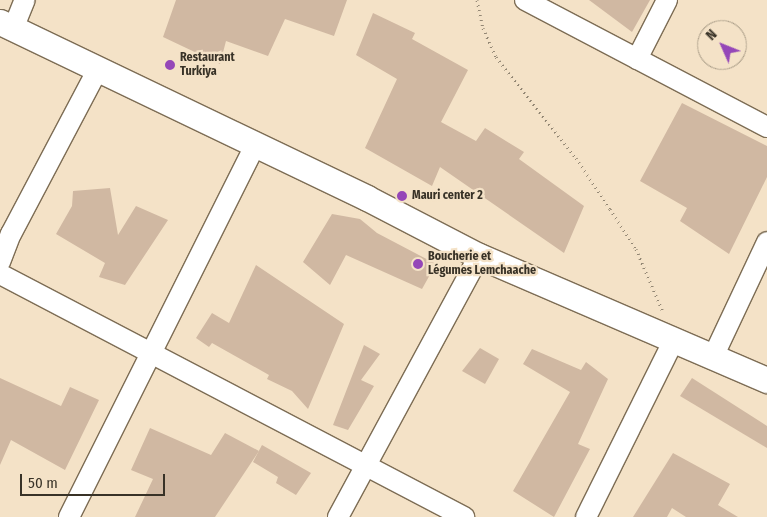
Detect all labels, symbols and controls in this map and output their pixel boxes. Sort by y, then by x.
north arrow [697,20,747,70]
text: N [703,26,721,44]
place label: Restaurant Turkiya [180,51,235,79]
marker: Restaurant Turkiya [164,59,176,71]
place label: Mauri center 2 [412,189,483,203]
marker: Mauri center 2 [396,190,408,202]
place label: Boucherie et Légumes Lemchaache [428,250,536,278]
marker: Boucherie et Légumes Lemchaache [412,258,424,270]
scale bar [22,464,168,496]
text: 50 m [28,474,58,492]

